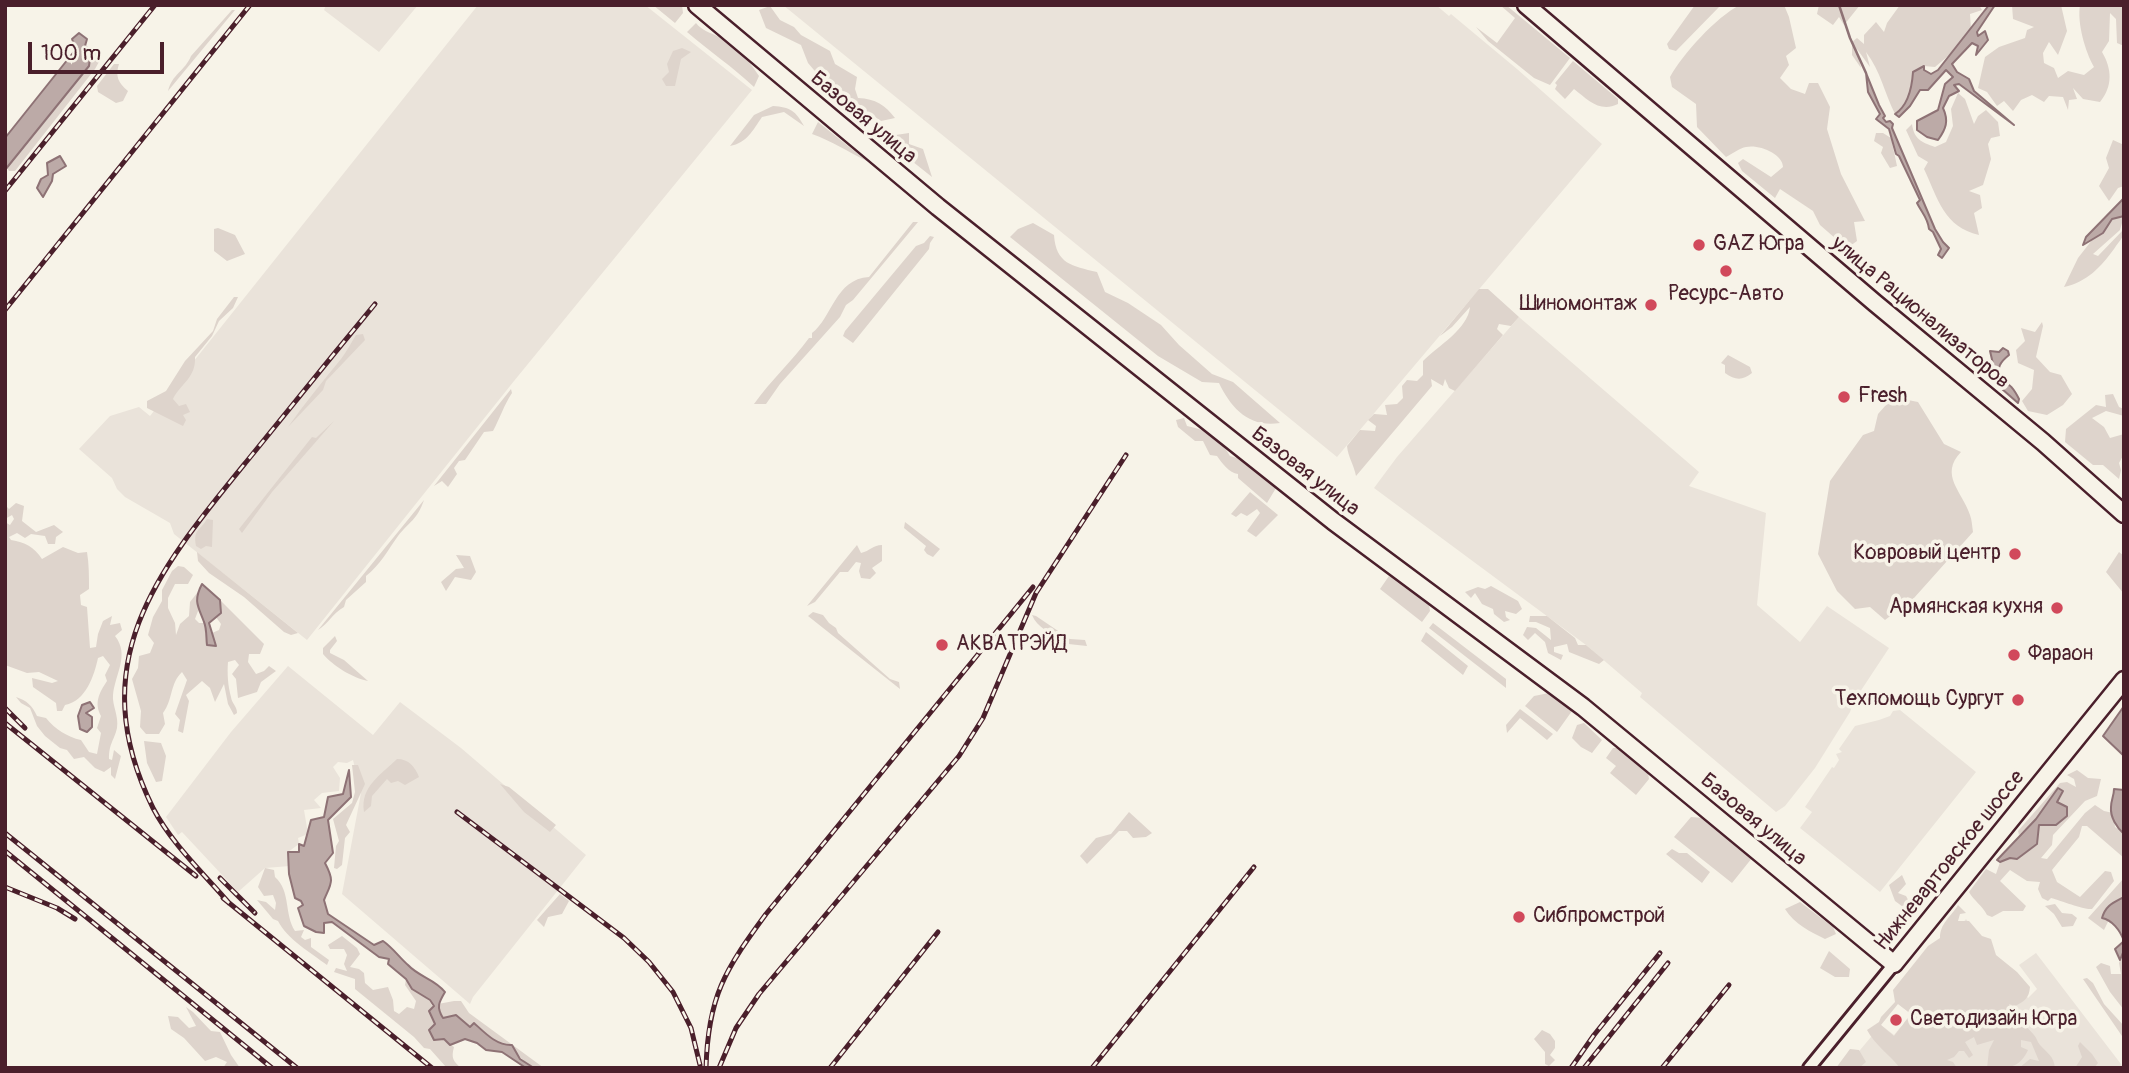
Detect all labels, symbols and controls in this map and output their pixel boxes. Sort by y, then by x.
scale bar [32,28,168,72]
text: 100 m [41,40,101,67]
street label: Базовая улица [805,66,921,170]
street label: улица Рационализаторов [1826,231,2014,395]
place label: GAZ Югра [1713,232,1804,258]
marker: GAZ Югра [1691,237,1707,253]
marker: Ресурс-Авто [1718,263,1734,279]
place label: Ресурс-Авто [1668,282,1784,308]
place label: Шиномонтаж [1519,292,1637,318]
marker: Шиномонтаж [1643,297,1659,313]
place label: Fresh [1858,384,1907,410]
marker: Fresh [1836,389,1852,405]
street label: Базовая улица [1246,422,1364,522]
place label: Ковровый центр [1853,541,2001,567]
marker: Ковровый центр [2007,546,2023,562]
place label: Армянская кухня [1889,595,2043,621]
marker: Армянская кухня [2049,600,2065,616]
place label: АКВАТРЭЙД [956,632,1067,658]
marker: АКВАТРЭЙД [934,637,950,653]
place label: Фараон [2028,642,2093,668]
marker: Фараон [2006,647,2022,663]
place label: Техпомощь Сургут [1835,687,2004,713]
marker: Техпомощь Сургут [2010,692,2026,708]
street label: Нижневартовское шоссе [1870,766,2030,956]
street label: Базовая улица [1695,768,1811,872]
place label: Сибпромстрой [1533,904,1665,930]
marker: Сибпромстрой [1511,909,1527,925]
place label: Светодизайн Югра [1910,1007,2077,1033]
marker: Светодизайн Югра [1888,1012,1904,1028]

